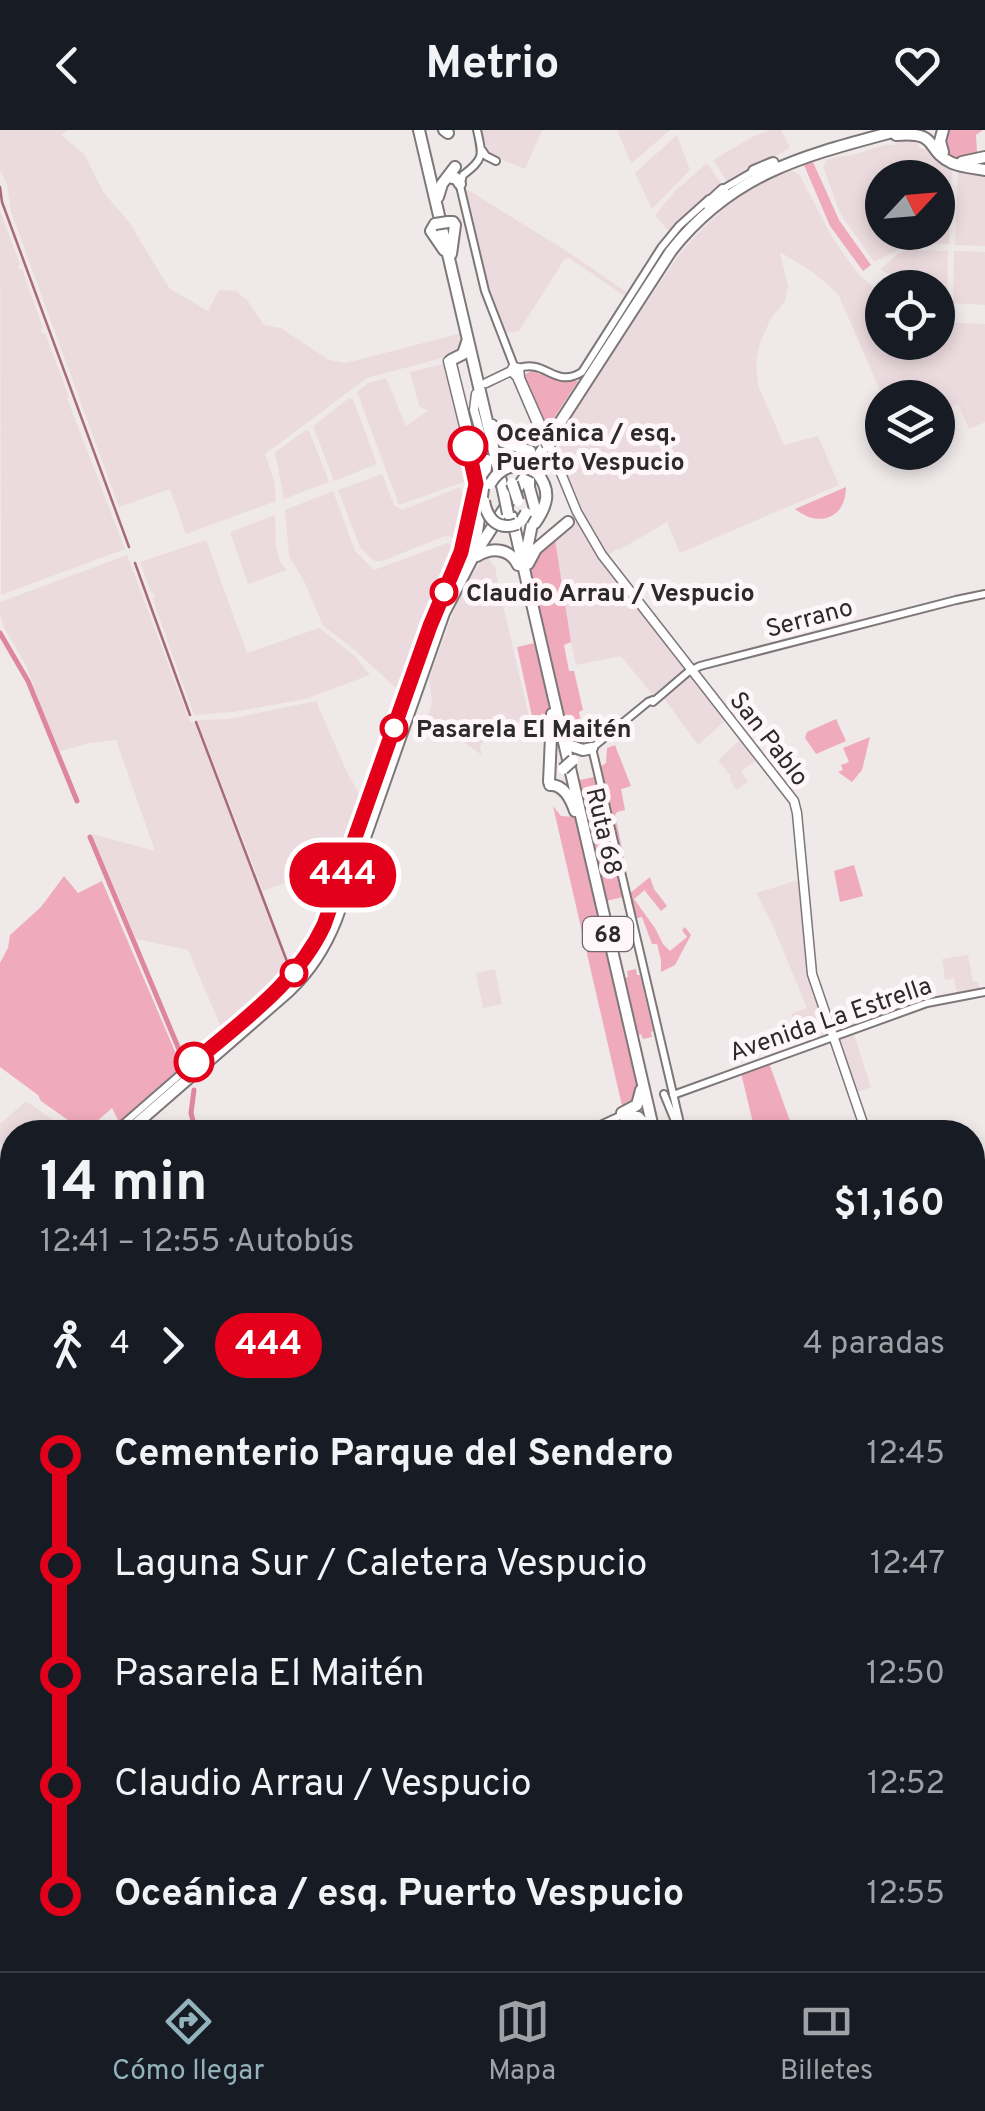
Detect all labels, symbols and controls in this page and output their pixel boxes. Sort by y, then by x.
text: Metrio [426,37,559,94]
icon: back [40,38,95,93]
icon: heart [890,38,945,93]
north arrow [865,160,955,250]
map controls [865,160,955,470]
button: locate [865,270,955,360]
button: layers [865,380,955,470]
place label: Oceánica / esq. Puerto Vespucio [496,419,685,480]
marker: Oceánica / esq. Puerto Vespucio [449,427,487,465]
marker: Claudio Arrau / Vespucio [431,579,457,605]
place label: Claudio Arrau / Vespucio [466,579,755,611]
street label: Serrano [763,593,857,647]
street label: San Pablo [721,686,815,794]
marker: Pasarela El Maitén [381,715,407,741]
place label: Pasarela El Maitén [416,715,631,747]
street label: Ruta 68 [577,785,628,879]
line badge: 444 [286,842,400,908]
text: 444 [309,853,377,897]
road number: 68 [583,917,633,951]
unlabelled marker [281,960,307,986]
street label: Avenida La Estrella [726,971,936,1070]
unlabelled marker [175,1043,213,1081]
text: 14 min [40,1150,207,1220]
text: $1,160 [833,1181,945,1230]
text: 12:41 – 12:55 · Autobús [40,1223,354,1263]
icon: walk [40,1318,95,1373]
icon: forward [145,1318,200,1373]
text: 444 [235,1323,302,1367]
text: 4 [110,1325,130,1365]
text: 4 paradas [803,1325,945,1365]
text: Cementerio Parque del Sendero [114,1431,674,1480]
text: 12:45 [867,1435,945,1475]
text: Laguna Sur / Caletera Vespucio [114,1541,647,1590]
text: 12:47 [870,1545,945,1585]
text: Pasarela El Maitén [114,1651,425,1700]
text: 12:50 [866,1655,945,1695]
text: Claudio Arrau / Vespucio [114,1761,532,1810]
text: 12:52 [867,1765,945,1805]
text: Oceánica / esq. Puerto Vespucio [114,1871,684,1920]
text: 12:55 [867,1875,945,1915]
tab: Cómo llegar [112,1994,264,2090]
tab: Mapa [488,1994,556,2090]
tab: Billetes [780,1994,873,2090]

